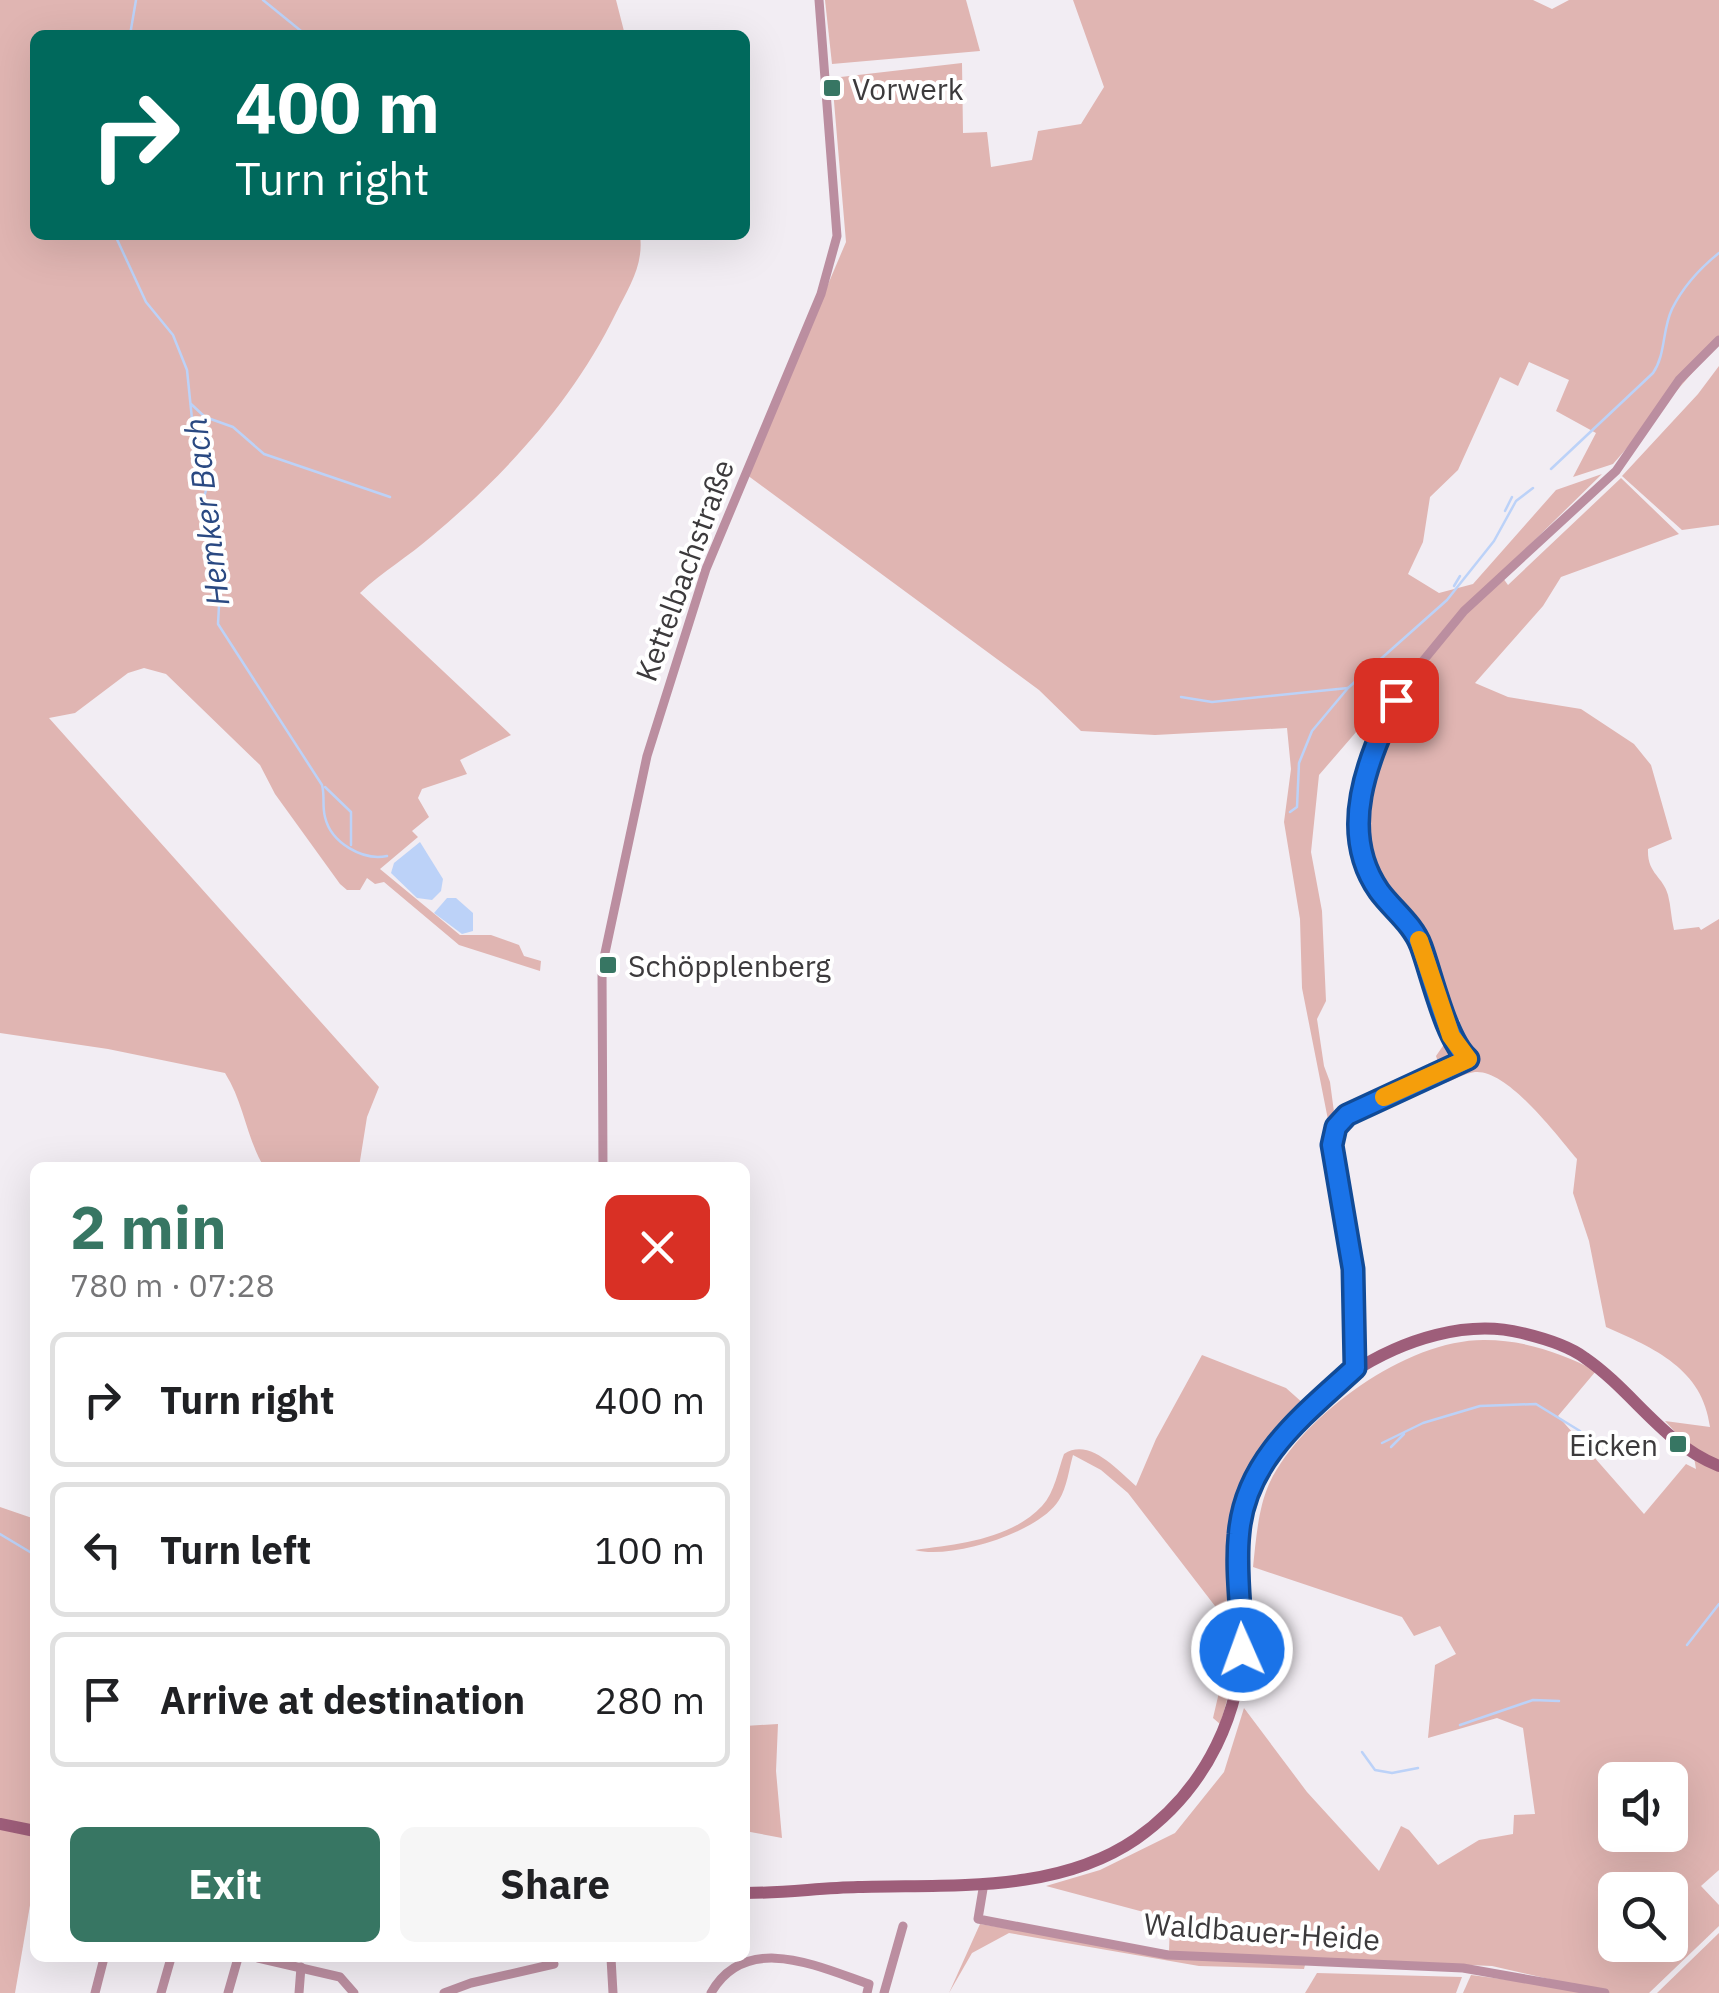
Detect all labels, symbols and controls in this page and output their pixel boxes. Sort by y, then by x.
text: 400 m [235,61,440,152]
place label: Vorwerk [852,69,964,108]
icon: right [70,70,200,200]
marker: Vorwerk [821,77,843,99]
text: Turn right [235,149,430,207]
water label: Hemker Bach [174,416,238,608]
street label: Kettelbachstraße [626,454,742,686]
pin [1354,658,1439,743]
icon: arrive [1369,673,1424,728]
place label: Schöpplenberg [628,946,831,985]
marker: Schöpplenberg [597,954,619,976]
text: 2 min [70,1187,227,1266]
button: close [605,1195,710,1300]
text: 780 m · 07:28 [70,1264,275,1306]
icon: right [75,1372,130,1427]
text: Turn right [160,1375,335,1424]
text: 400 m [594,1375,705,1424]
place label: Eicken [1569,1425,1658,1464]
marker: Eicken [1667,1433,1689,1455]
icon: left [75,1522,130,1577]
text: Turn left [160,1525,311,1574]
text: 100 m [594,1525,705,1574]
position arrow [1190,1598,1294,1702]
icon: arrive [75,1672,130,1727]
text: Arrive at destination [160,1675,525,1724]
text: 280 m [594,1675,705,1724]
map controls [1598,1762,1688,1962]
button: sound [1598,1762,1688,1852]
button: Exit [70,1827,380,1942]
button: Share [400,1827,710,1942]
button: search [1598,1872,1688,1962]
street label: Waldbauer-Heide [1143,1903,1381,1959]

